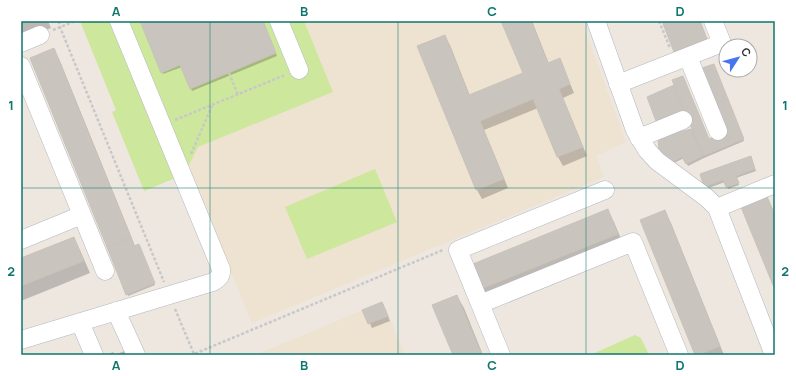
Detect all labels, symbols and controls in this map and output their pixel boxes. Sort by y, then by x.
text: A [112,2,121,20]
text: B [300,2,308,20]
text: C [487,2,497,20]
text: D [675,2,685,20]
north arrow [718,38,758,78]
text: С [738,44,755,60]
text: 1 [8,96,14,114]
text: 1 [782,96,788,114]
text: 2 [7,262,15,280]
text: 2 [781,262,789,280]
text: A [112,356,121,374]
text: B [300,356,308,374]
text: C [487,356,497,374]
text: D [675,356,685,374]

